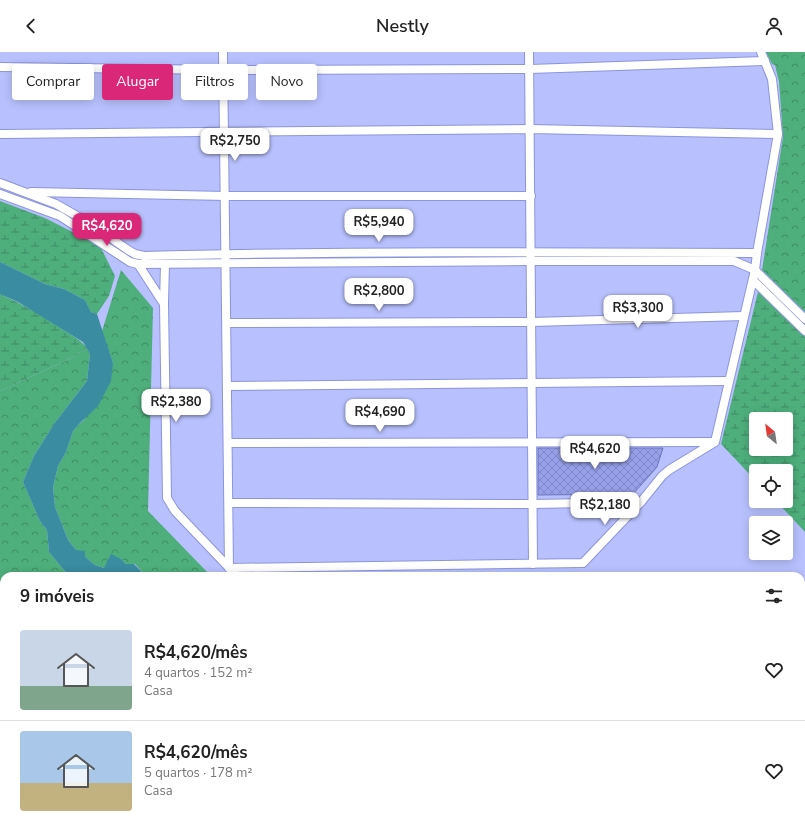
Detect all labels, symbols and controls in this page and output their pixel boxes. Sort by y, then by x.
text: Nestly [376,14,429,38]
icon: back [20,15,42,37]
icon: person [763,15,785,37]
chip: Comprar [12,64,94,100]
chip: Alugar [102,64,173,100]
chip: Filtros [181,64,248,100]
chip: Novo [256,64,317,100]
pin: R$2,750 [198,128,272,162]
text: R$2,750 [209,132,261,150]
pin: R$5,940 [342,209,416,243]
pin: R$4,620 [70,213,144,247]
text: R$5,940 [353,213,405,231]
text: R$4,620 [81,217,133,235]
pin: R$2,800 [342,278,416,312]
text: R$2,800 [353,282,405,300]
pin: R$3,300 [601,295,675,329]
text: R$3,300 [612,299,664,317]
pin: R$2,380 [139,389,213,423]
text: R$2,380 [150,393,202,411]
pin: R$4,690 [343,399,417,433]
text: R$4,690 [354,403,406,421]
north arrow [749,412,793,456]
map controls [749,412,793,560]
pin: R$4,620 [558,436,632,470]
text: R$4,620 [569,440,621,458]
button: locate [749,464,793,508]
pin: R$2,180 [568,492,642,526]
text: R$2,180 [579,496,631,514]
button: layers [749,516,793,560]
text: 9 imóveis [20,585,94,608]
icon: filters [763,585,785,607]
text: R$4,620/mês [144,641,248,664]
icon: home [52,646,100,694]
icon: heart [763,659,785,681]
text: 4 quartos · 152 m² [144,664,252,682]
text: Casa [144,682,173,700]
text: R$4,620/mês [144,741,248,764]
icon: home [52,747,100,795]
icon: heart [763,760,785,782]
text: 5 quartos · 178 m² [144,764,252,782]
text: Casa [144,782,173,800]

